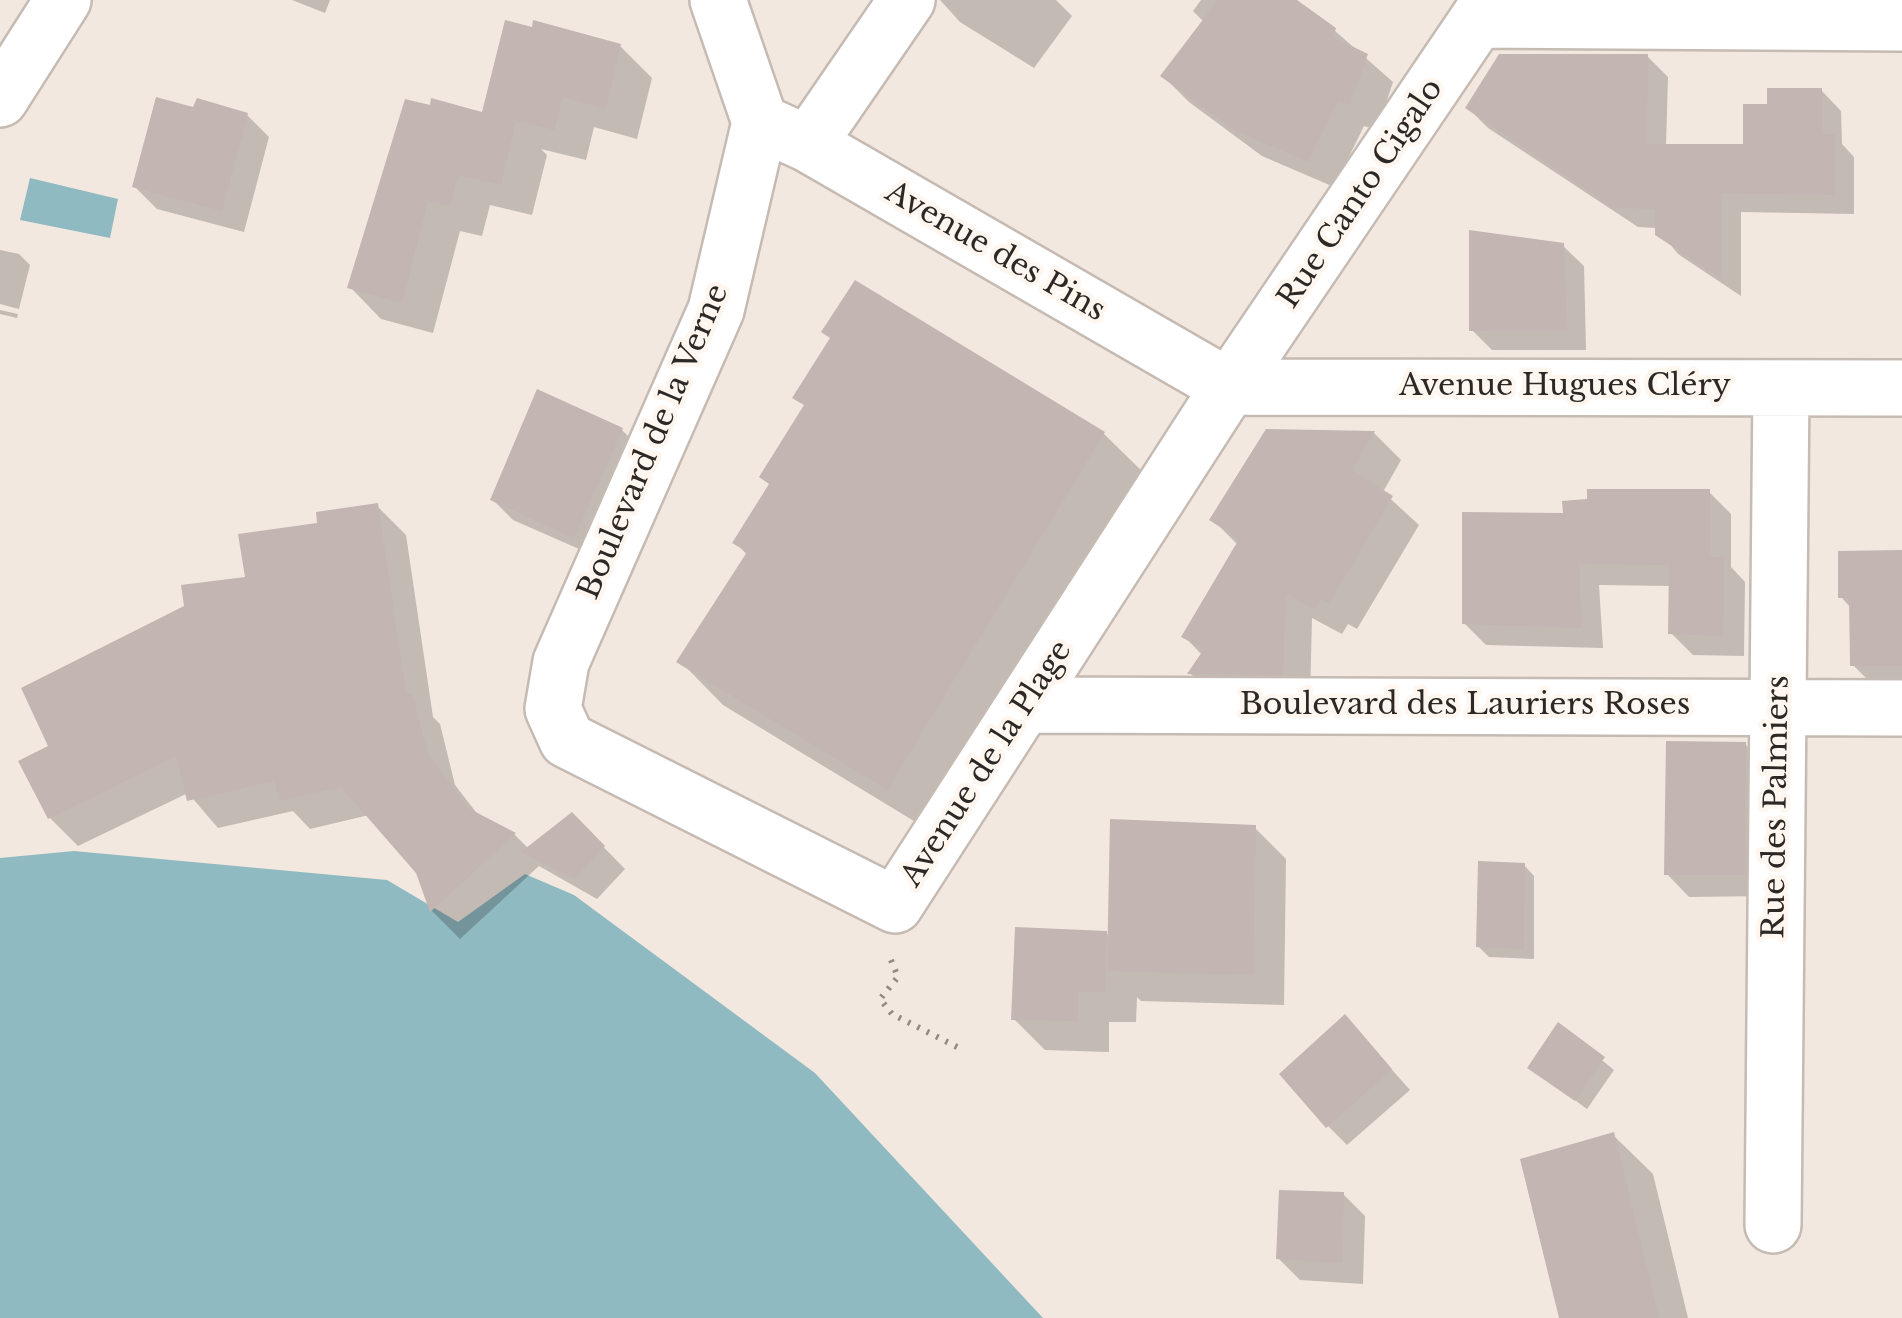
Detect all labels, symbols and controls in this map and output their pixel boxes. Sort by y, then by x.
street label: Rue Canto Cigalo [1271,73,1451,315]
street label: Avenue des Pins [879,174,1111,330]
street label: Boulevard de la Verne [571,279,737,605]
street label: Avenue Hugues Cléry [1399,369,1731,405]
street label: Avenue de la Plage [894,634,1080,894]
street label: Rue des Palmiers [1757,675,1797,939]
street label: Boulevard des Lauriers Roses [1240,688,1690,724]

